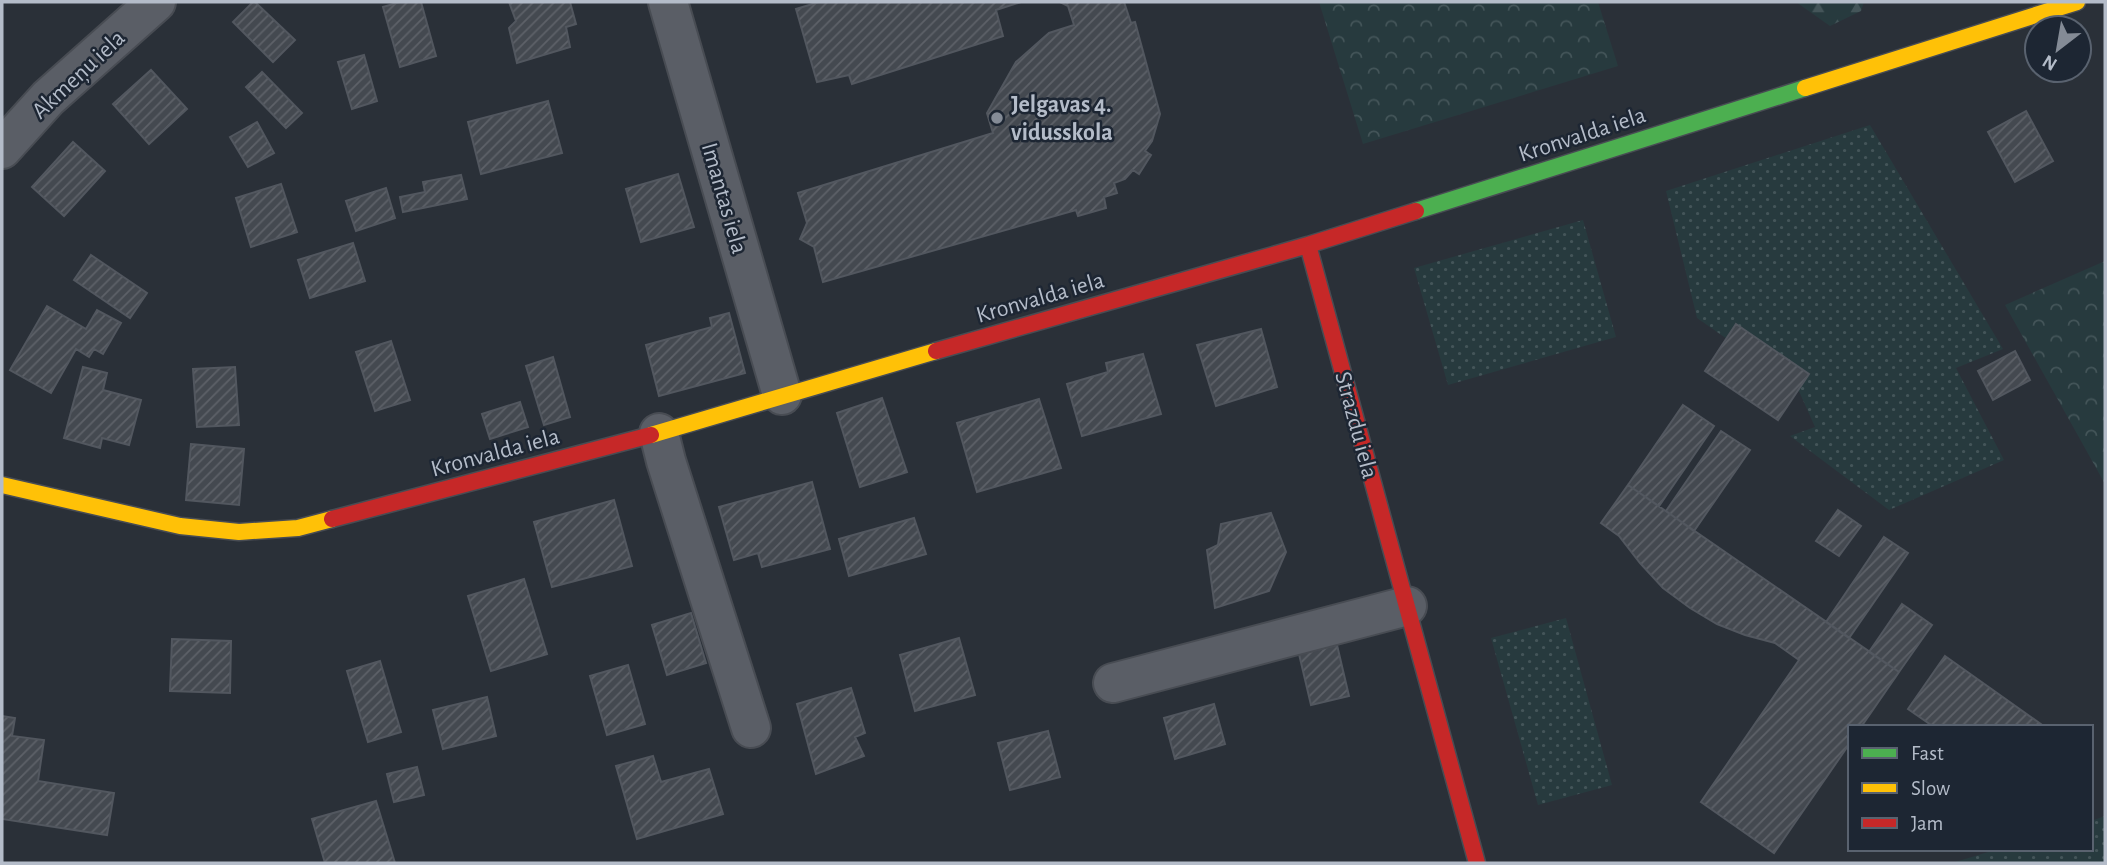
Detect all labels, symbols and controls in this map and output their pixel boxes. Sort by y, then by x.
north arrow [2023,14,2093,84]
street label: Akmeņu iela [28,26,131,124]
text: N [2039,51,2061,74]
place label: Jelgavas 4. vidusskola [1011,93,1113,145]
street label: Kronvalda iela [1516,103,1649,167]
marker: Jelgavas 4. vidusskola [989,110,1005,126]
street label: Imantas iela [697,140,751,256]
street label: Kronvalda iela [973,268,1107,328]
street label: Strazdu iela [1330,369,1382,481]
street label: Kronvalda iela [428,424,562,482]
legend [1848,725,2093,851]
text: Fast [1911,743,1944,764]
text: Slow [1911,778,1950,799]
text: Jam [1911,813,1943,834]

